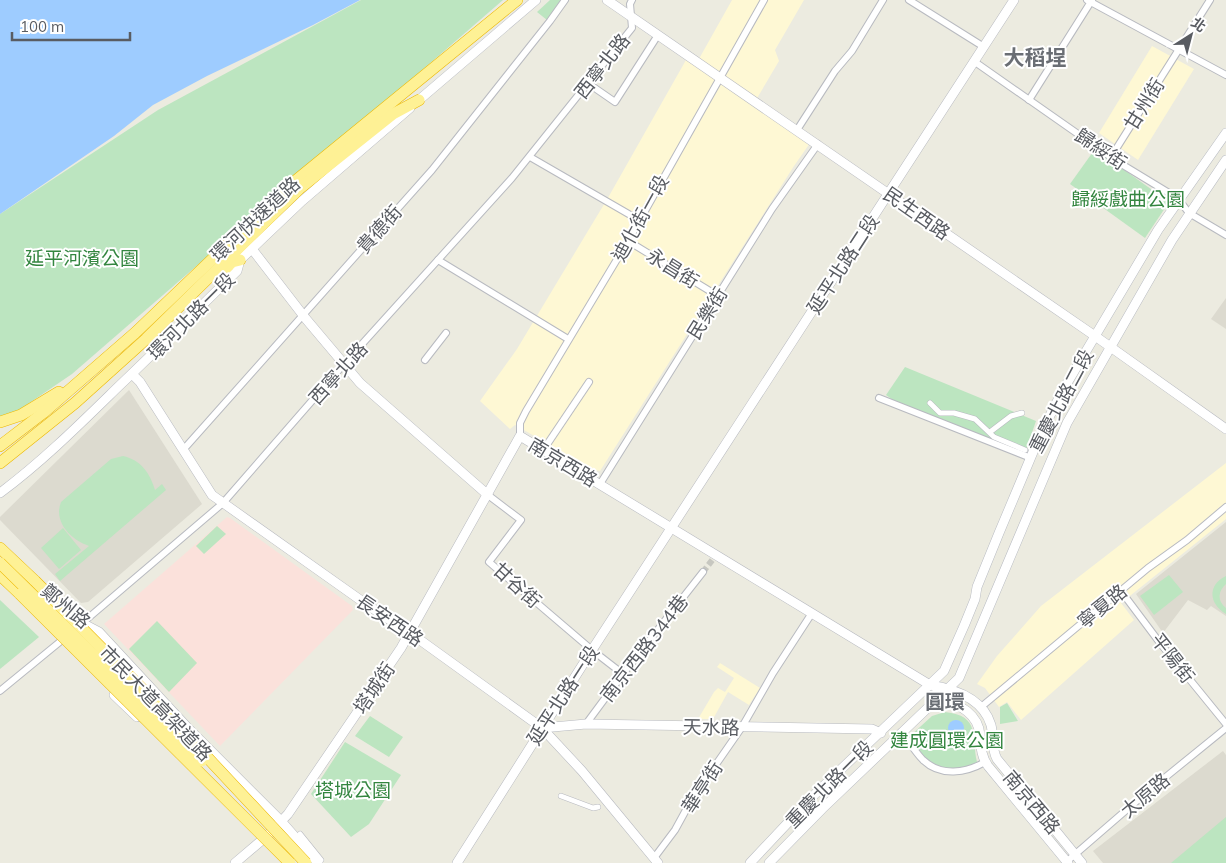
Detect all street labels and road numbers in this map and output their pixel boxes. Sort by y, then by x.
street label: 西寧北路 [569,29,635,103]
street label: 甘州街 [1119,73,1169,135]
street label: 歸綏街 [1071,123,1131,175]
street label: 環河快速道路 [205,171,305,267]
street label: 迪化街一段 [606,171,674,265]
street label: 民生西路 [879,181,955,245]
street label: 貴德街 [351,200,407,258]
street label: 延平北路二段 [802,210,884,318]
street label: 永昌街 [642,243,704,293]
street label: 環河北路一段 [142,267,240,365]
street label: 民樂街 [682,282,732,344]
street label: 西寧北路 [304,337,372,409]
street label: 重慶北路二段 [1024,345,1098,457]
street label: 南京西路 [524,432,602,492]
street label: 甘谷街 [488,557,546,613]
street label: 鄭州路 [36,578,96,634]
street label: 寧夏路 [1072,579,1132,633]
street label: 長安西路 [352,589,428,651]
street label: 南京西路344巷 [595,590,693,706]
street label: 平陽街 [1146,628,1200,688]
street label: 市民大道高架道路 [95,640,217,766]
street label: 延平北路一段 [522,641,604,749]
street label: 塔城街 [348,658,400,718]
street label: 天水路 [682,715,740,739]
street label: 重慶北路一段 [780,735,878,833]
street label: 華亭街 [676,757,728,817]
street label: 南京西路 [998,765,1066,839]
street label: 太原路 [1115,767,1175,823]

